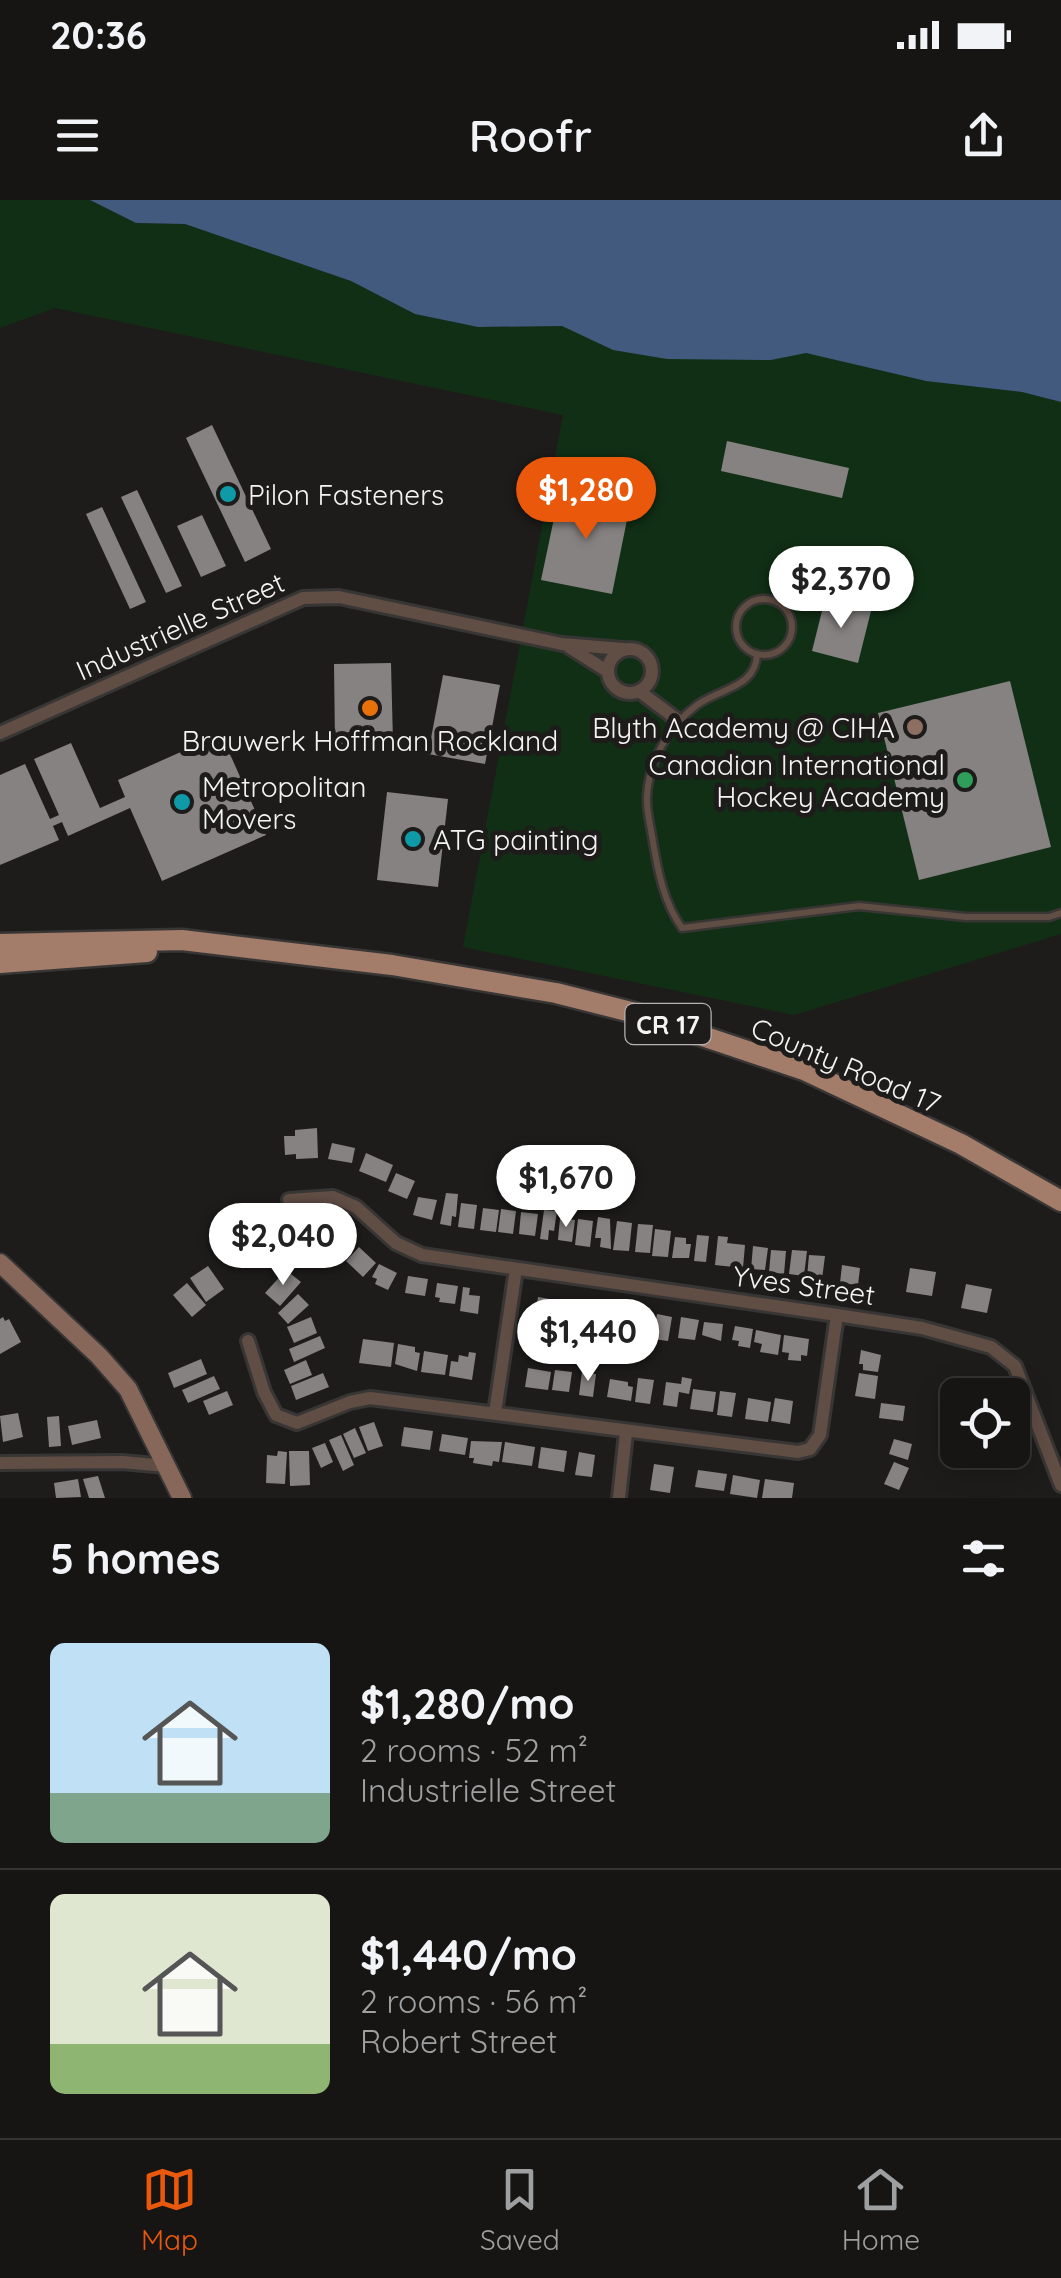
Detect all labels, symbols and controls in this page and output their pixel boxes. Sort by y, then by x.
text: 20:36 [50,11,147,59]
text: Roofr [469,107,592,163]
icon: menu [50,108,105,163]
icon: share [956,108,1011,163]
pin: $1,280 [505,457,667,542]
text: $1,280 [538,469,634,509]
place label: Pilon Fasteners [248,477,444,512]
marker: Pilon Fasteners [217,483,239,505]
pin: $2,370 [760,546,922,631]
text: $2,370 [791,558,891,598]
street label: Industrielle Street [70,564,290,688]
marker: Brauwerk Hoffman Rockland [359,697,381,719]
place label: Blyth Academy @ CIHA [592,710,895,745]
marker: Blyth Academy @ CIHA [904,716,926,738]
place label: Brauwerk Hoffman Rockland [182,723,558,758]
place label: Canadian International Hockey Academy [649,747,945,814]
place label: Metropolitan Movers [202,769,367,836]
marker: Canadian International Hockey Academy [954,769,976,791]
marker: Metropolitan Movers [171,791,193,813]
place label: ATG painting [433,822,598,857]
marker: ATG painting [402,828,424,850]
road number: CR 17 [626,1004,710,1044]
street label: County Road 17 [746,1009,946,1121]
pin: $1,670 [485,1145,647,1230]
text: $1,670 [518,1157,614,1197]
pin: $2,040 [202,1203,364,1288]
text: $2,040 [231,1215,335,1255]
street label: Yves Street [731,1258,877,1312]
pin: $1,440 [507,1299,669,1384]
text: $1,440 [539,1311,637,1351]
map controls [940,1378,1030,1468]
button: locate [940,1378,1030,1468]
icon: filters [956,1531,1011,1586]
text: 5 homes [50,1532,221,1585]
text: $1,280/mo [360,1677,574,1730]
icon: home [130,1683,250,1803]
text: 2 rooms · 52 m² [360,1730,588,1770]
text: Industrielle Street [360,1770,616,1810]
text: $1,440/mo [360,1928,577,1981]
icon: home [130,1934,250,2054]
text: 2 rooms · 56 m² [360,1981,587,2021]
text: Robert Street [360,2021,557,2061]
tab: Map [141,2162,198,2257]
tab: Saved [480,2162,560,2257]
tab: Home [842,2162,920,2257]

